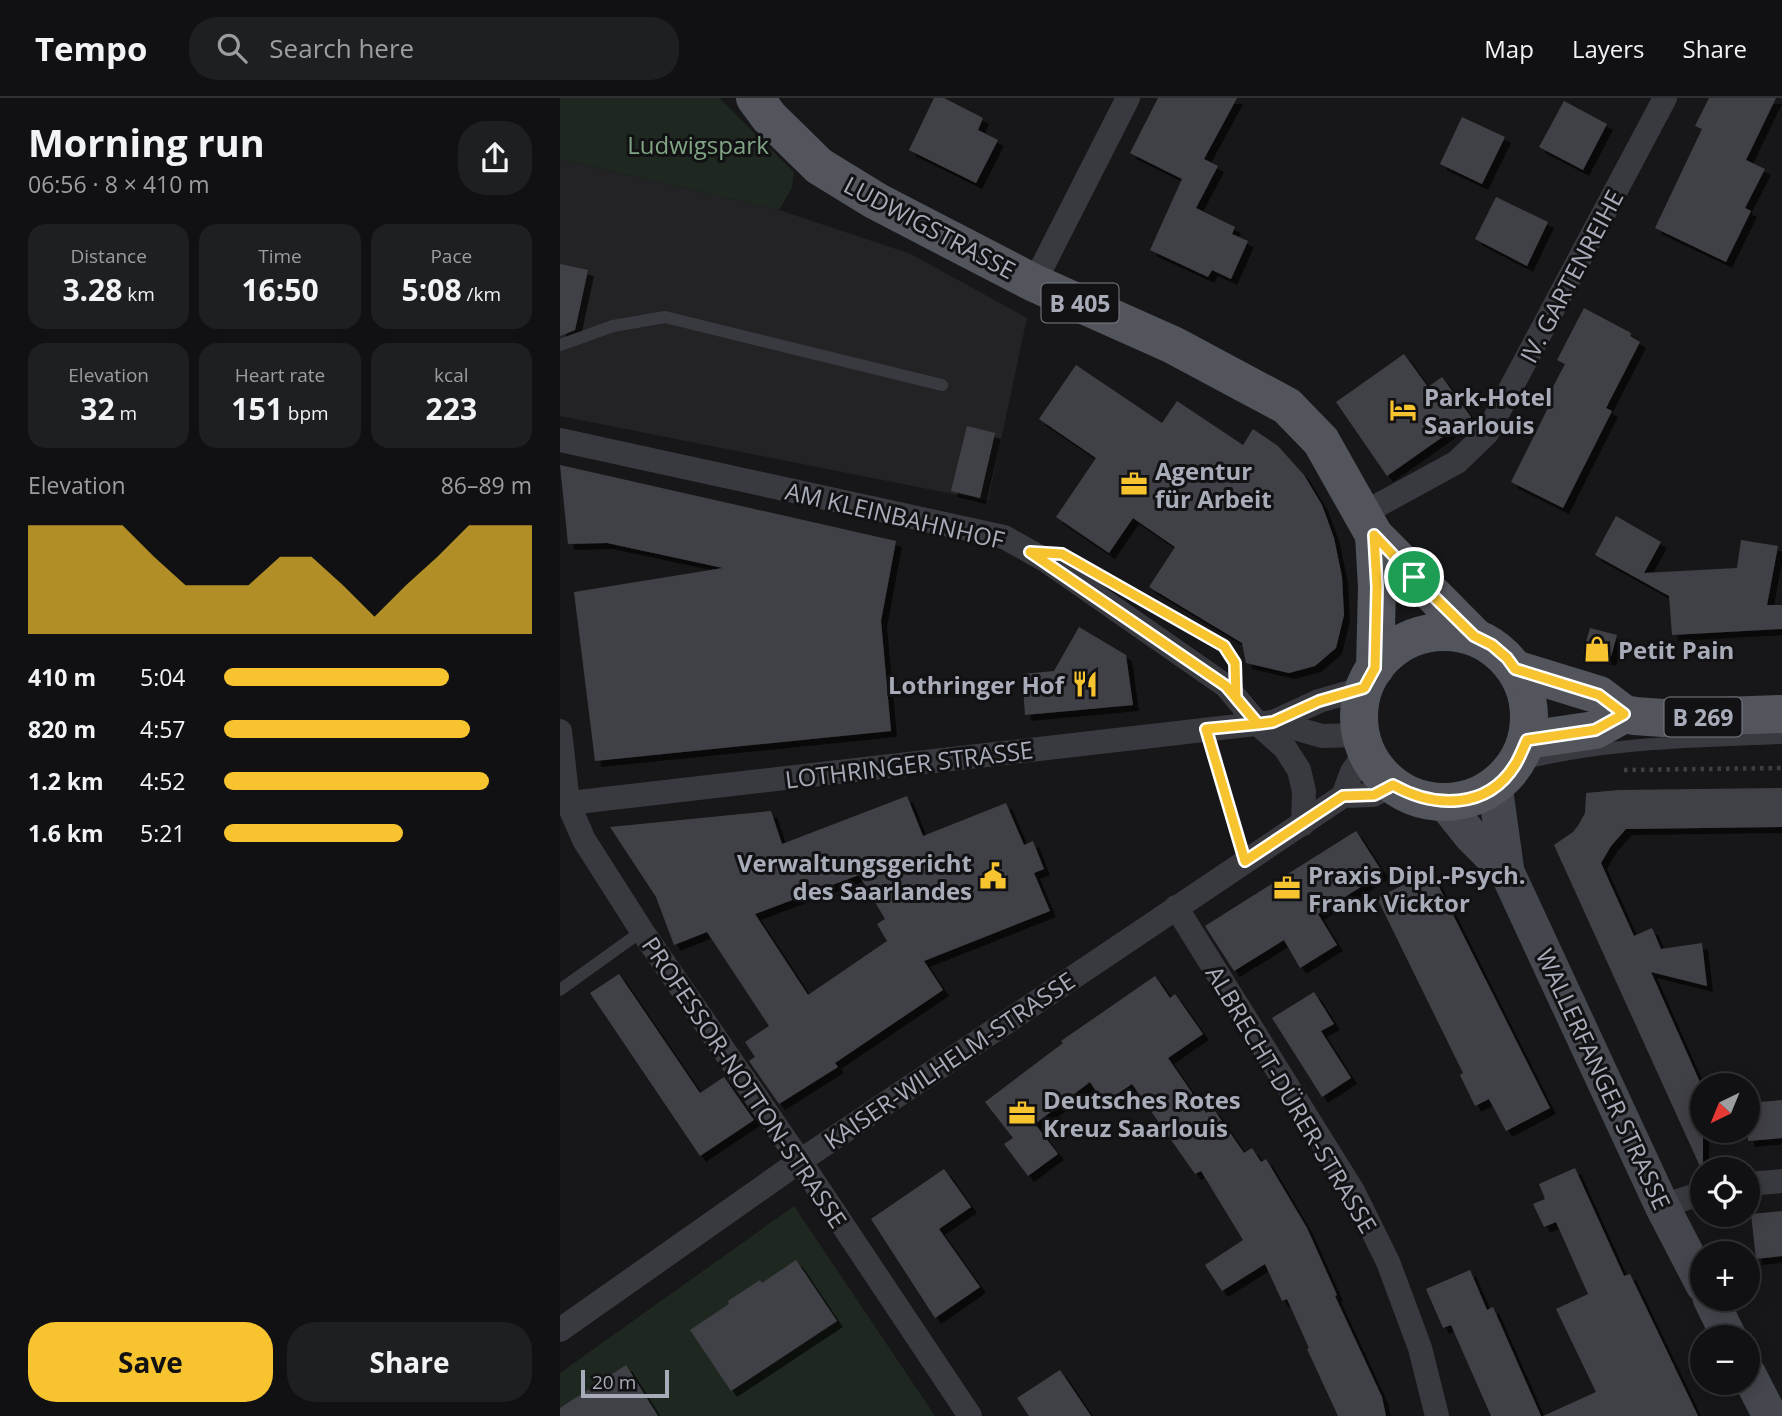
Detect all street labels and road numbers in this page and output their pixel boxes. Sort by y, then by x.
street label: LUDWIGSTRASSE [838,168,1022,286]
street label: IV. GARTENREIHE [1511,184,1631,368]
road number: B 405 [1042,284,1118,322]
street label: AM KLEINBAHNHOF [782,474,1008,556]
road number: B 269 [1664,698,1742,736]
street label: LOTHRINGER STRASSE [783,732,1035,796]
street label: PROFESSOR-NOTTON-STRASSE [635,930,855,1234]
street label: WALLERFANGER STRASSE [1529,943,1679,1215]
street label: ALBRECHT-DÜRER-STRASSE [1199,959,1385,1239]
street label: KAISER-WILHELM-STRASSE [817,964,1081,1156]

